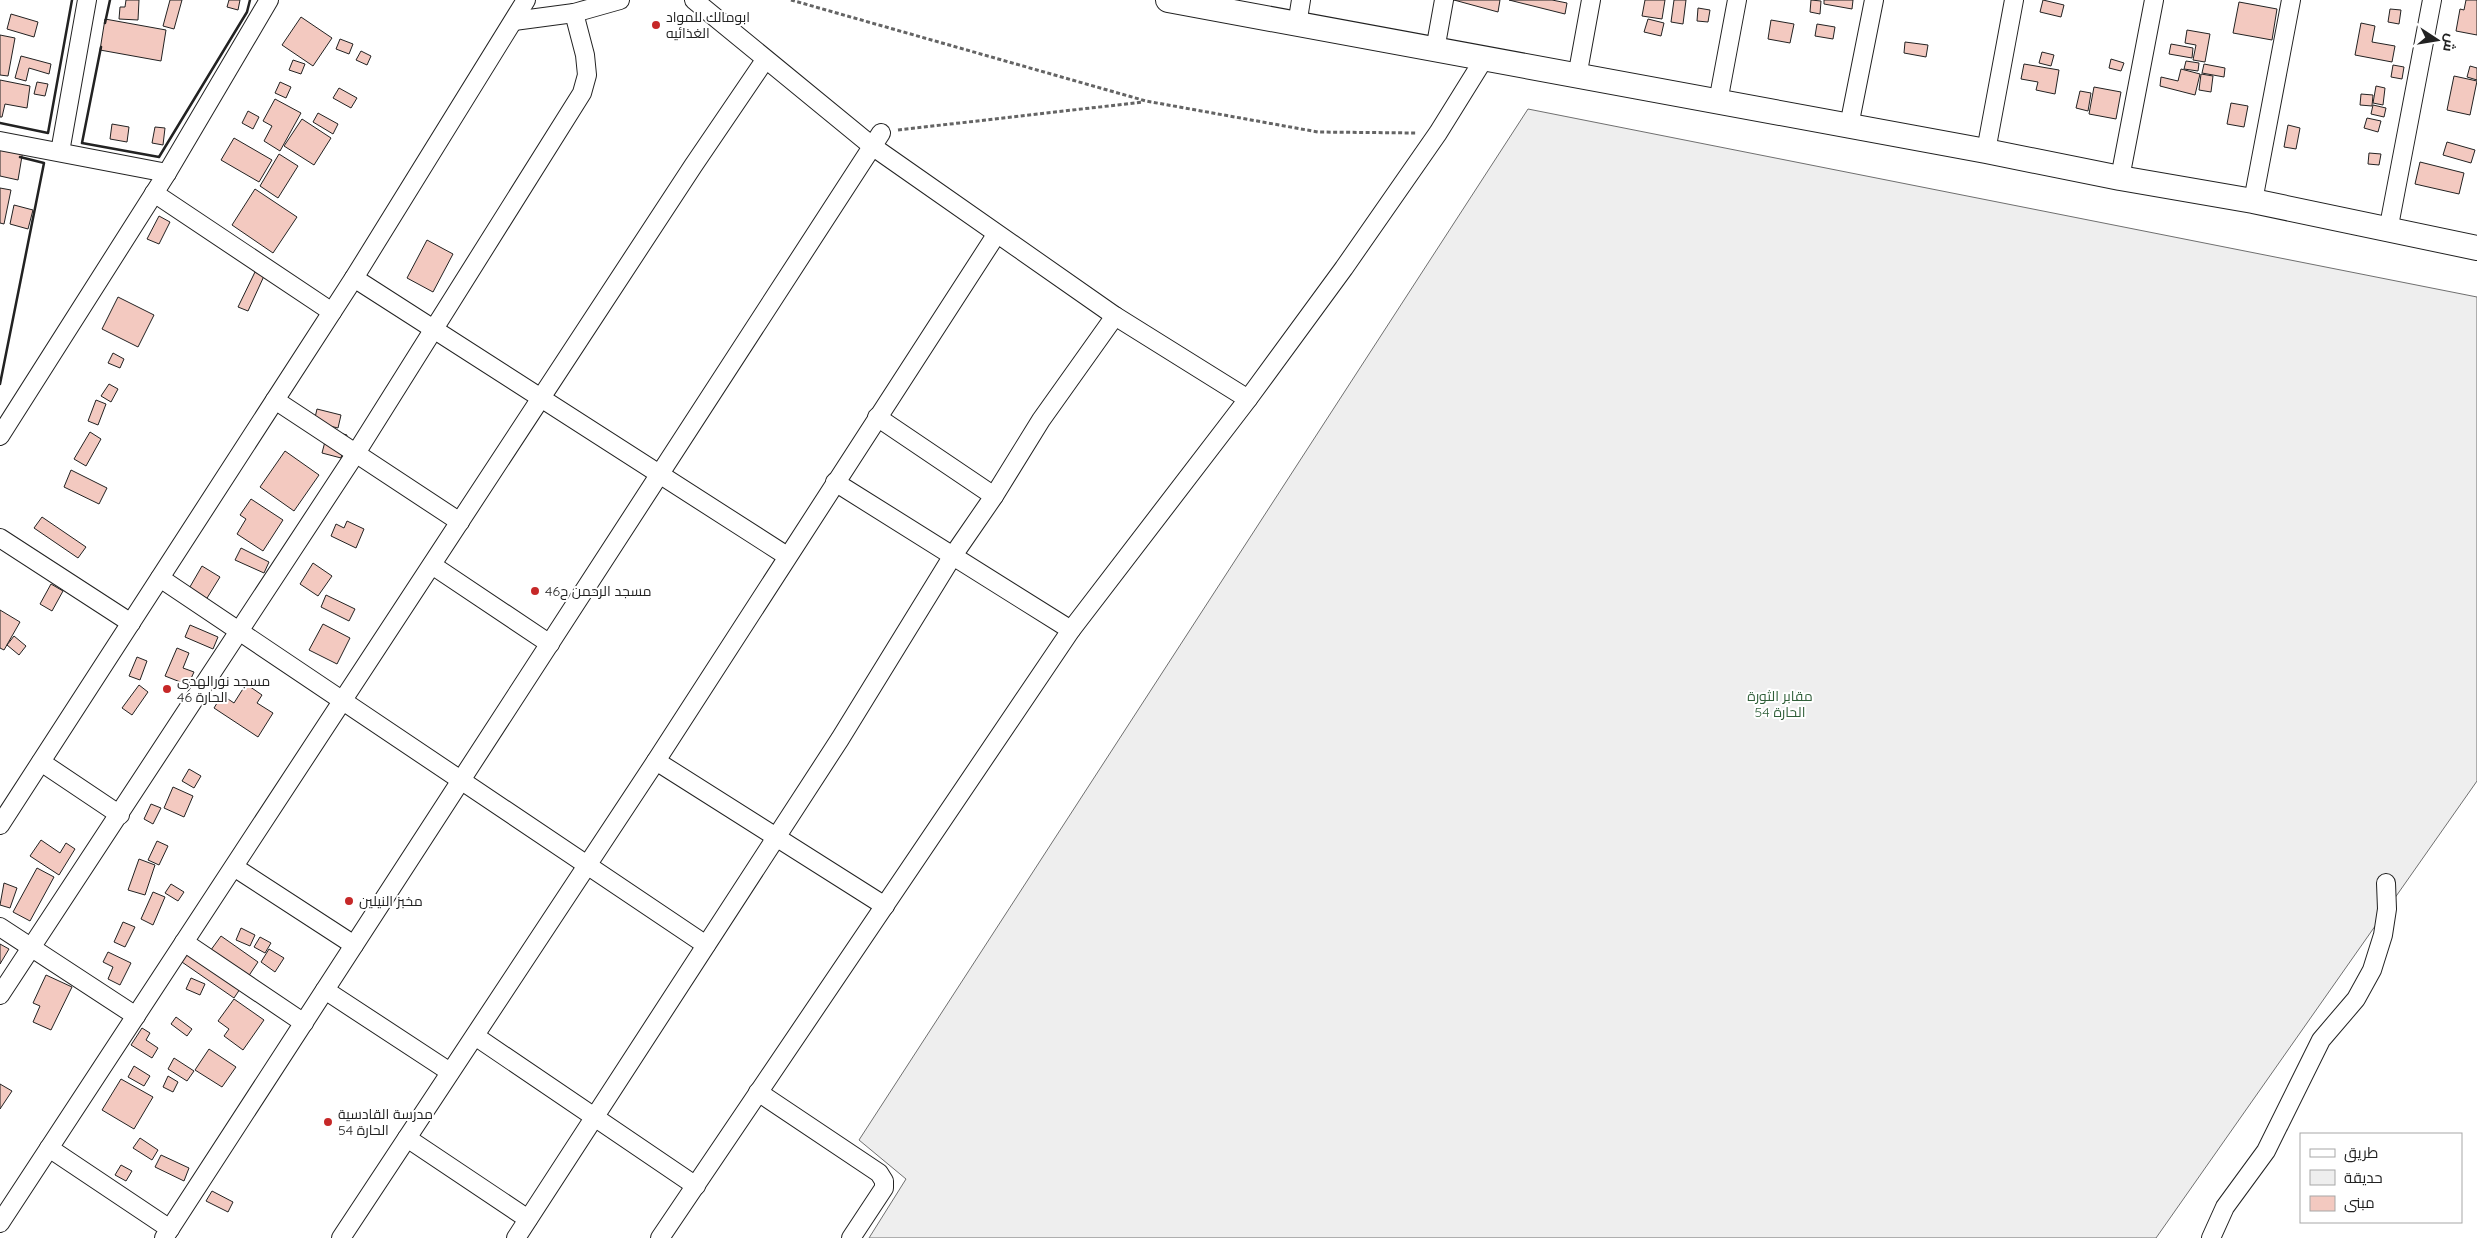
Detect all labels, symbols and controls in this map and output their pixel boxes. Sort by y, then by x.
place label: ابومالك للمواد الغذائيه [666,8,750,42]
north arrow [2412,15,2462,65]
marker: ابومالك للمواد الغذائيه [650,19,662,31]
text: ش [2439,32,2460,53]
place label: مسجد الرحمن ح46 [545,582,651,600]
marker: مسجد الرحمن ح46 [529,585,541,597]
place label: مسجد نورالهدى الحارة 46 [177,672,270,706]
marker: مسجد نورالهدى الحارة 46 [161,683,173,695]
park label: مقابر الثورة الحارة 54 [1747,687,1813,721]
place label: مخبز النيلين [359,892,423,910]
marker: مخبز النيلين [343,895,355,907]
place label: مدرسة القادسية الحارة 54 [338,1105,433,1139]
marker: مدرسة القادسية الحارة 54 [322,1116,334,1128]
legend [2300,1133,2462,1223]
text: طريق [2344,1143,2378,1163]
text: حديقة [2344,1168,2383,1187]
text: مبنى [2344,1193,2375,1213]

